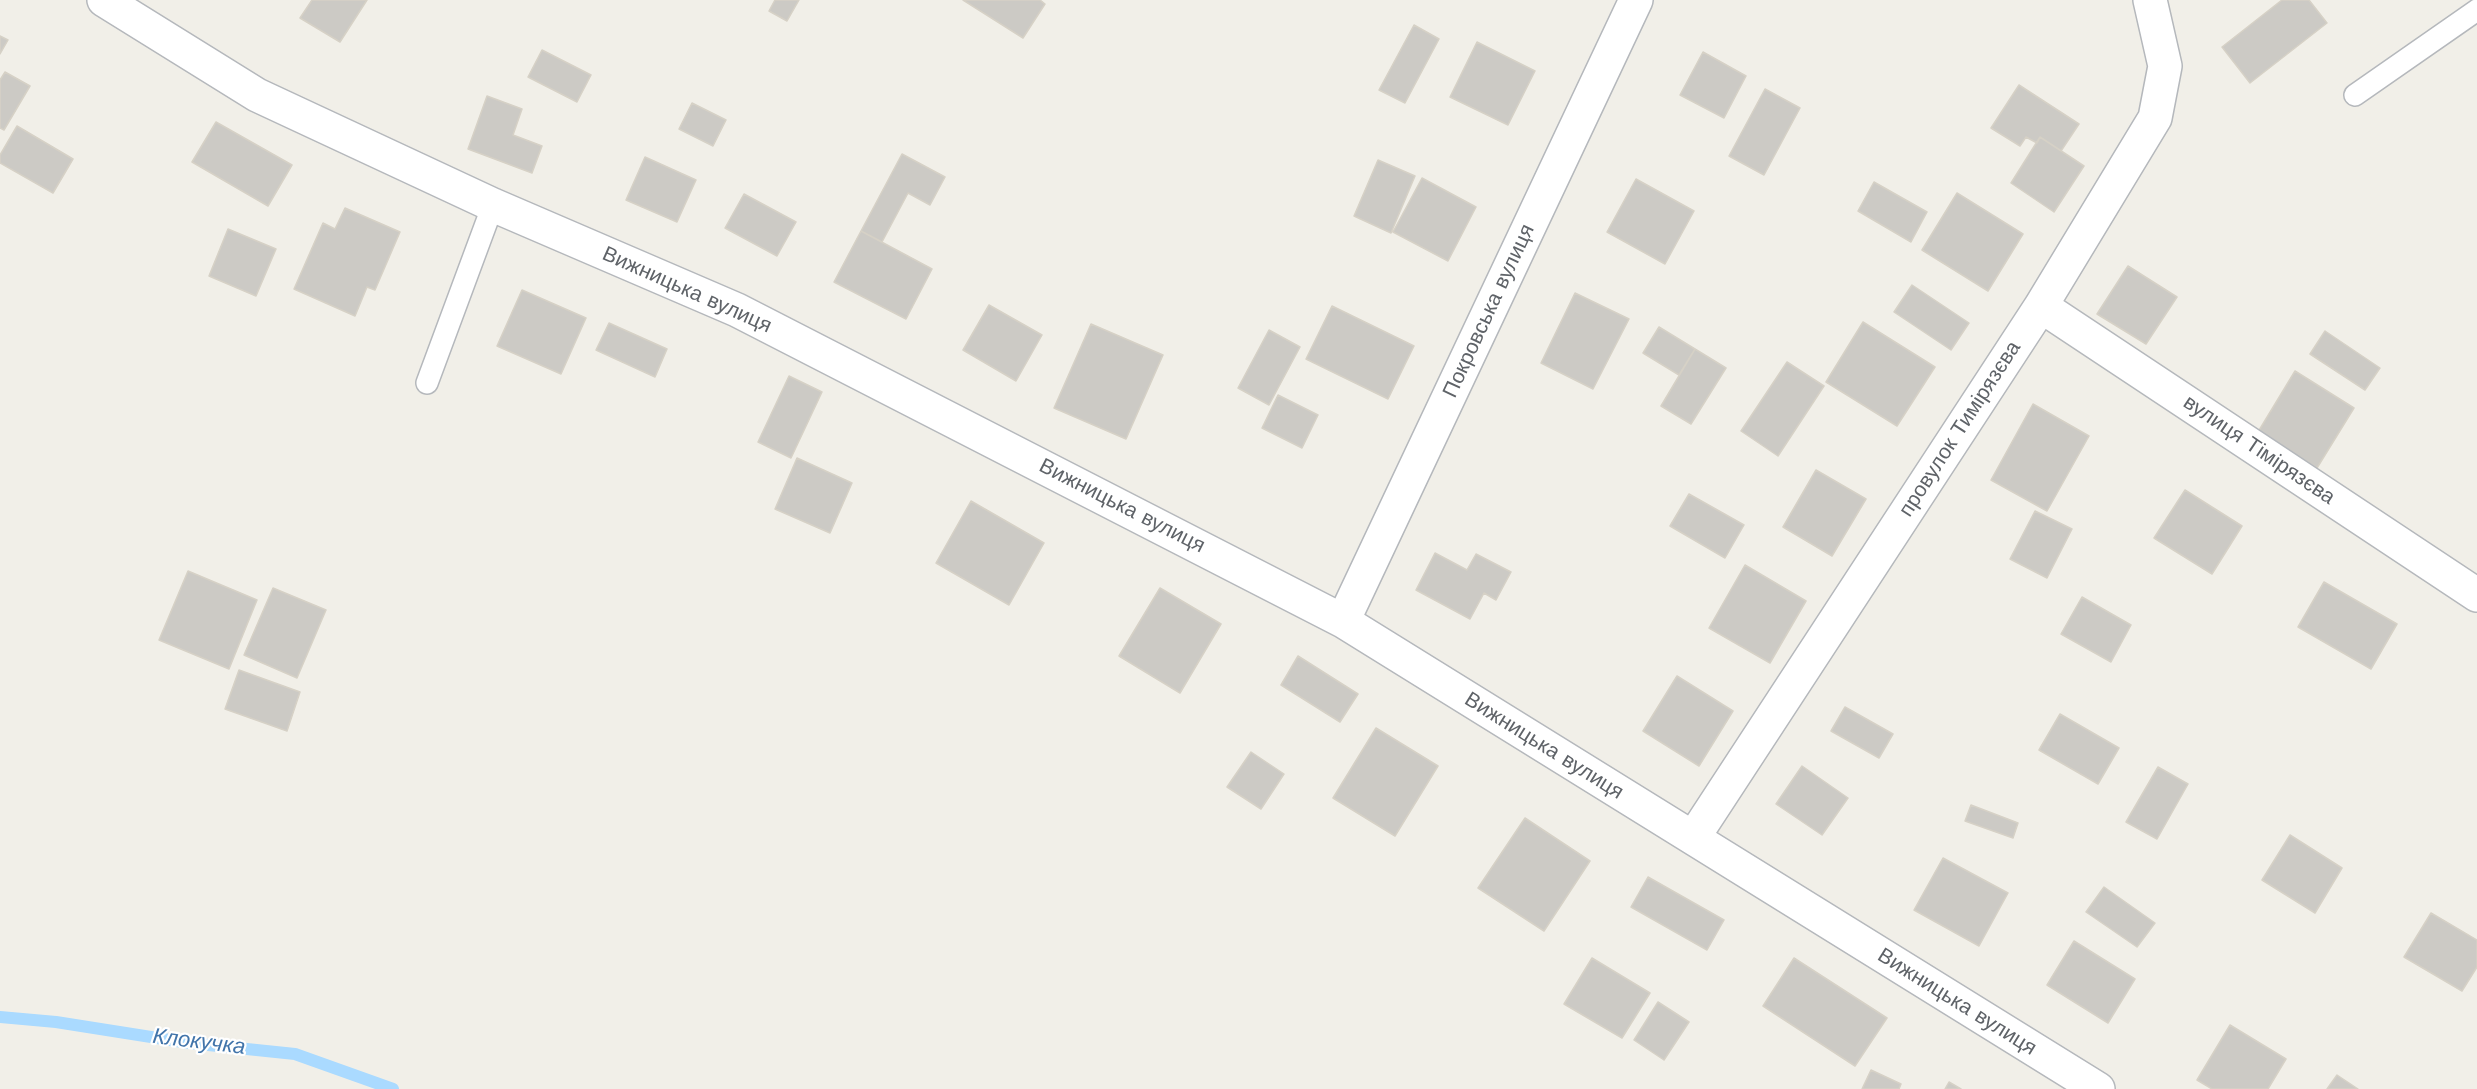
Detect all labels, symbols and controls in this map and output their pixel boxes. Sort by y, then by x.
street label: Покровська вулиця [1438,220,1540,402]
street label: Вижницька вулиця [598,241,776,339]
street label: провулок Тимірязєва [1894,336,2026,522]
street label: вулиця Тімірязєва [2178,390,2340,510]
street label: Вижницька вулиця [1035,453,1209,559]
street label: Вижницька вулиця [1460,687,1628,805]
street label: Вижницька вулиця [1873,943,2041,1061]
water label: Клокучка [151,1023,247,1061]

